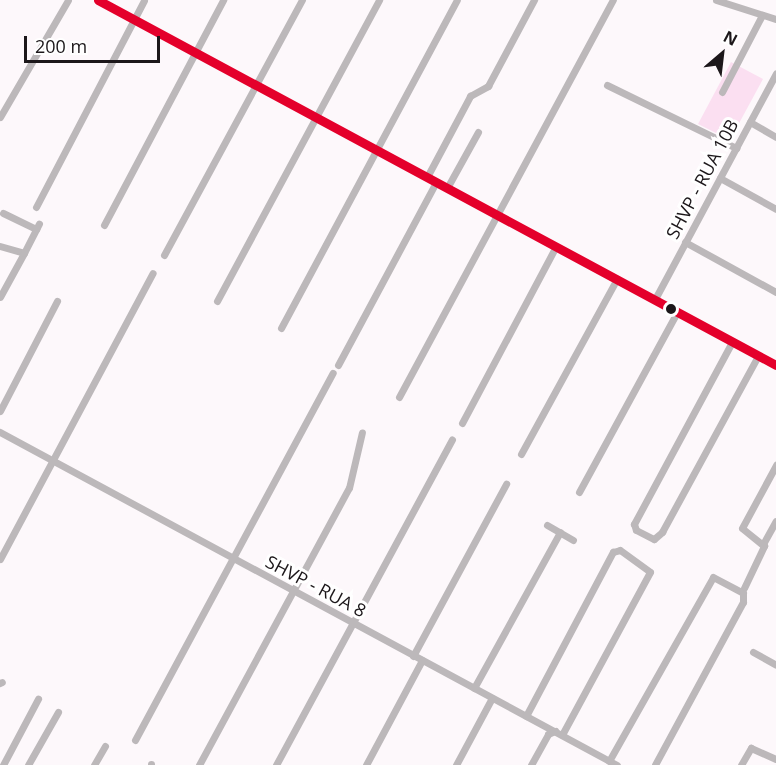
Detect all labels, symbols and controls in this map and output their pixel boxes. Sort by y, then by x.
scale bar [27,24,164,62]
north arrow [692,24,752,84]
text: N [720,25,741,51]
text: 200 m [35,34,87,58]
street label: SHVP - RUA 10B [661,116,743,242]
unlabelled marker [665,303,677,315]
street label: SHVP - RUA 8 [262,551,370,621]

